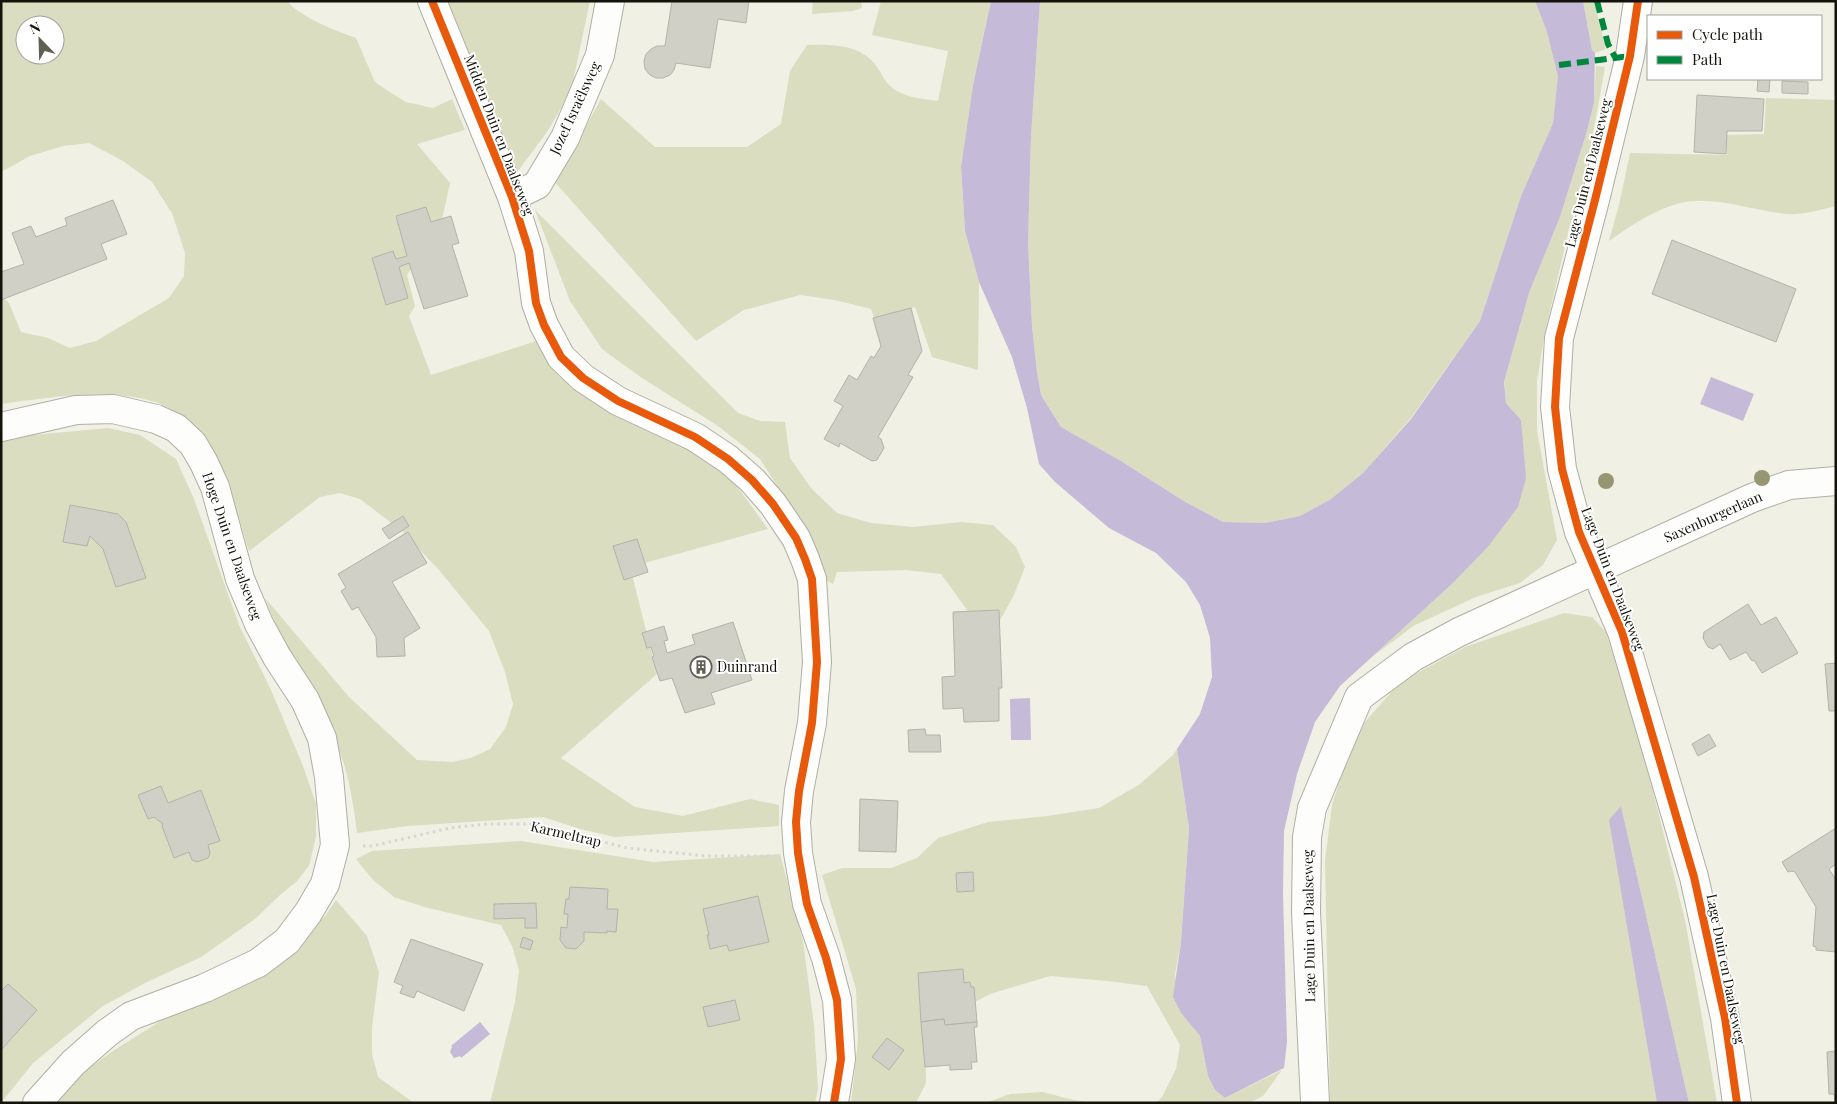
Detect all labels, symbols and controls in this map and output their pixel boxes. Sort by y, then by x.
north arrow [15,15,65,65]
legend [1647,15,1822,80]
text: N [26,17,43,38]
text: Cycle path [1692,24,1763,44]
text: Path [1692,49,1722,69]
street label: Midden Duin en Daalseweg [460,52,539,219]
street label: Jozef Israëlsweg [544,58,605,158]
street label: Lage Duin en Daalseweg [1560,96,1615,249]
street label: Hoge Duin en Daalseweg [198,469,267,623]
street label: Saxenburgerlaan [1661,486,1766,547]
street label: Lage Duin en Daalseweg [1577,504,1650,654]
building icon: Duinrand [689,655,713,679]
place label: Duinrand [717,657,777,676]
street label: Karmeltrap [529,816,603,851]
street label: Lage Duin en Daalseweg [1298,849,1319,1002]
street label: Lage Duin en Daalseweg [1703,892,1750,1046]

